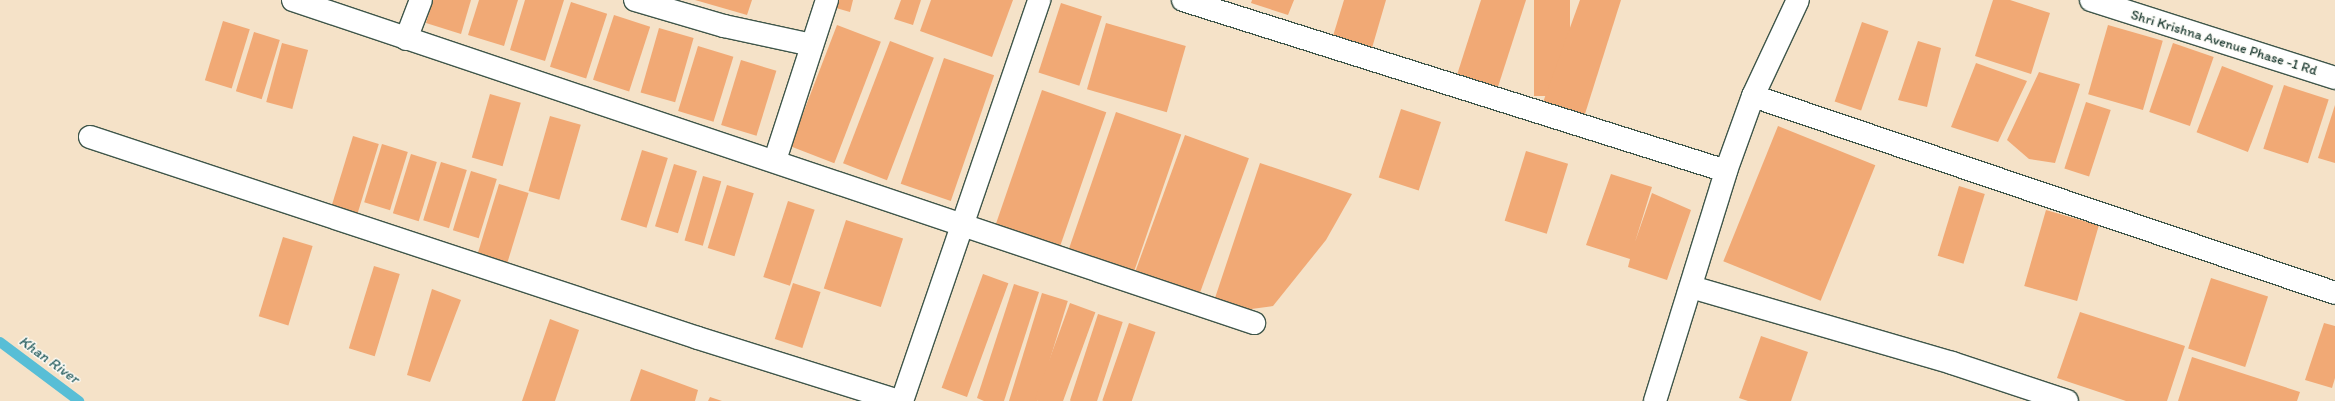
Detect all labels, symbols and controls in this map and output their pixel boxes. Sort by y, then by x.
street label: Shri Krishna Avenue Phase -1 Rd [2129,7,2319,79]
water label: Khan River [16,332,82,388]

